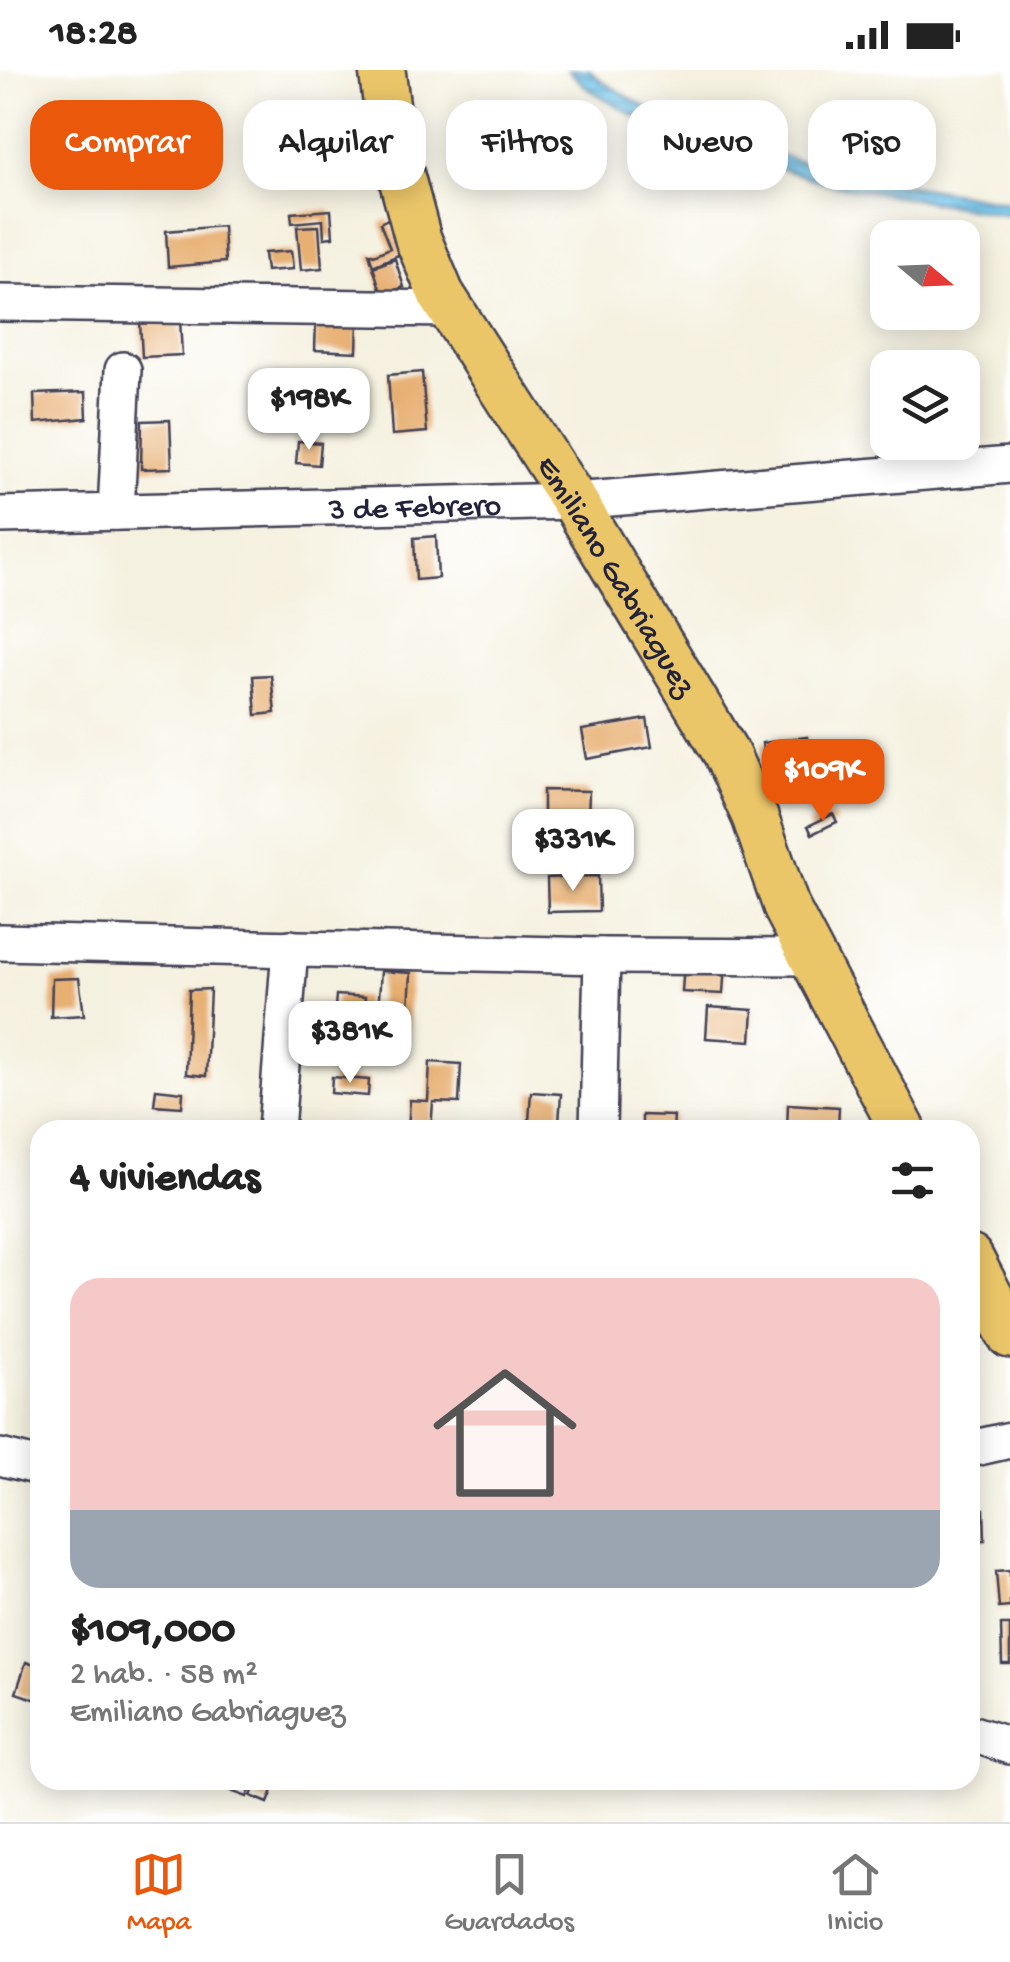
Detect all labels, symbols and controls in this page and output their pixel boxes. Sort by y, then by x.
text: 18:28 [50,13,138,57]
chip: Comprar [30,100,223,190]
chip: Alquilar [243,100,426,190]
chip: Filtros [446,100,607,190]
chip: Nuevo [627,100,788,190]
chip: Piso [808,100,936,190]
north arrow [870,220,980,330]
map controls [870,220,980,460]
button: layers [870,350,980,460]
pin: $198K [239,368,379,453]
text: $198K [270,381,348,419]
street label: Emiliano Gabriaguez [526,450,702,706]
street label: 3 de Febrero [327,489,502,531]
pin: $109K [753,739,893,824]
text: $109K [783,752,863,790]
pin: $331K [503,809,643,894]
text: $331K [534,822,612,860]
pin: $381K [280,1001,420,1086]
text: $381K [310,1014,390,1052]
icon: filters [885,1153,940,1208]
text: 4 viviendas [70,1156,260,1205]
icon: home [415,1343,595,1523]
text: $109,000 [70,1608,235,1657]
text: 2 hab. · 58 m² [70,1657,258,1695]
text: Emiliano Gabriaguez [70,1695,345,1733]
tab: Mapa [127,1847,191,1940]
tab: Guardados [444,1847,574,1940]
tab: Inicio [827,1847,883,1940]

